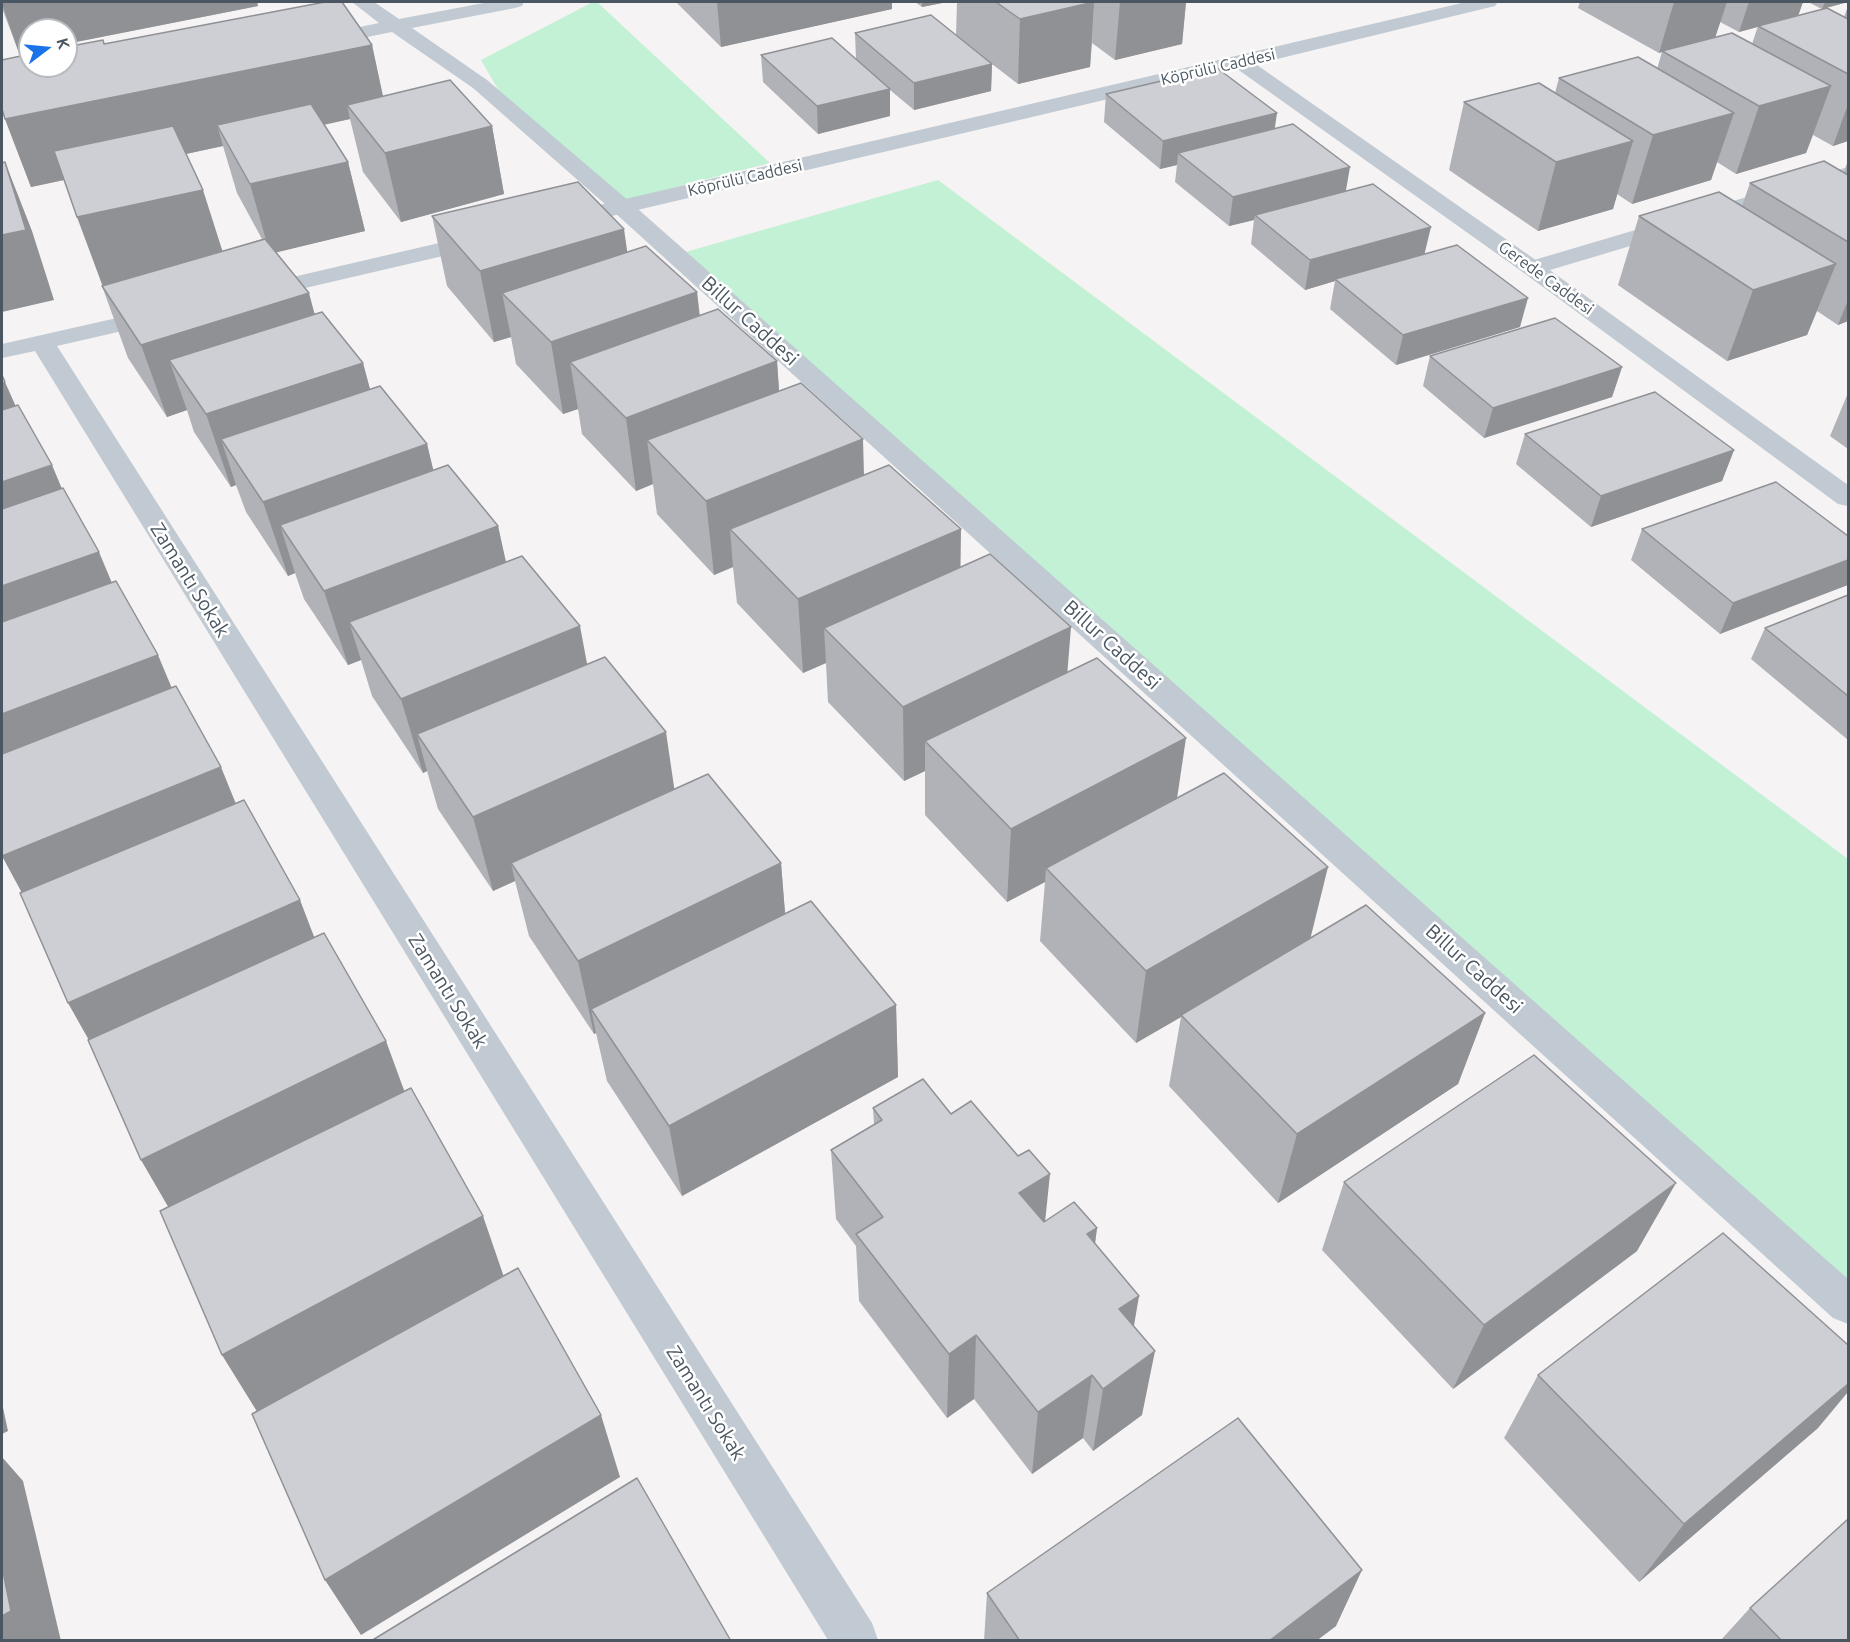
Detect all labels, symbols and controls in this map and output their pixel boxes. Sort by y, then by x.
north arrow [18,18,78,78]
text: K [53,36,73,51]
street label: Köprülü Caddesi [1159,44,1277,90]
street label: Köprülü Caddesi [686,155,804,201]
street label: Gerede Caddesi [1495,237,1597,319]
street label: Billur Caddesi [697,271,803,371]
street label: Zamantı Sokak [145,518,235,642]
street label: Billur Caddesi [1059,595,1165,695]
street label: Billur Caddesi [1421,919,1527,1019]
street label: Zamantı Sokak [403,929,493,1053]
street label: Zamantı Sokak [661,1341,751,1465]

